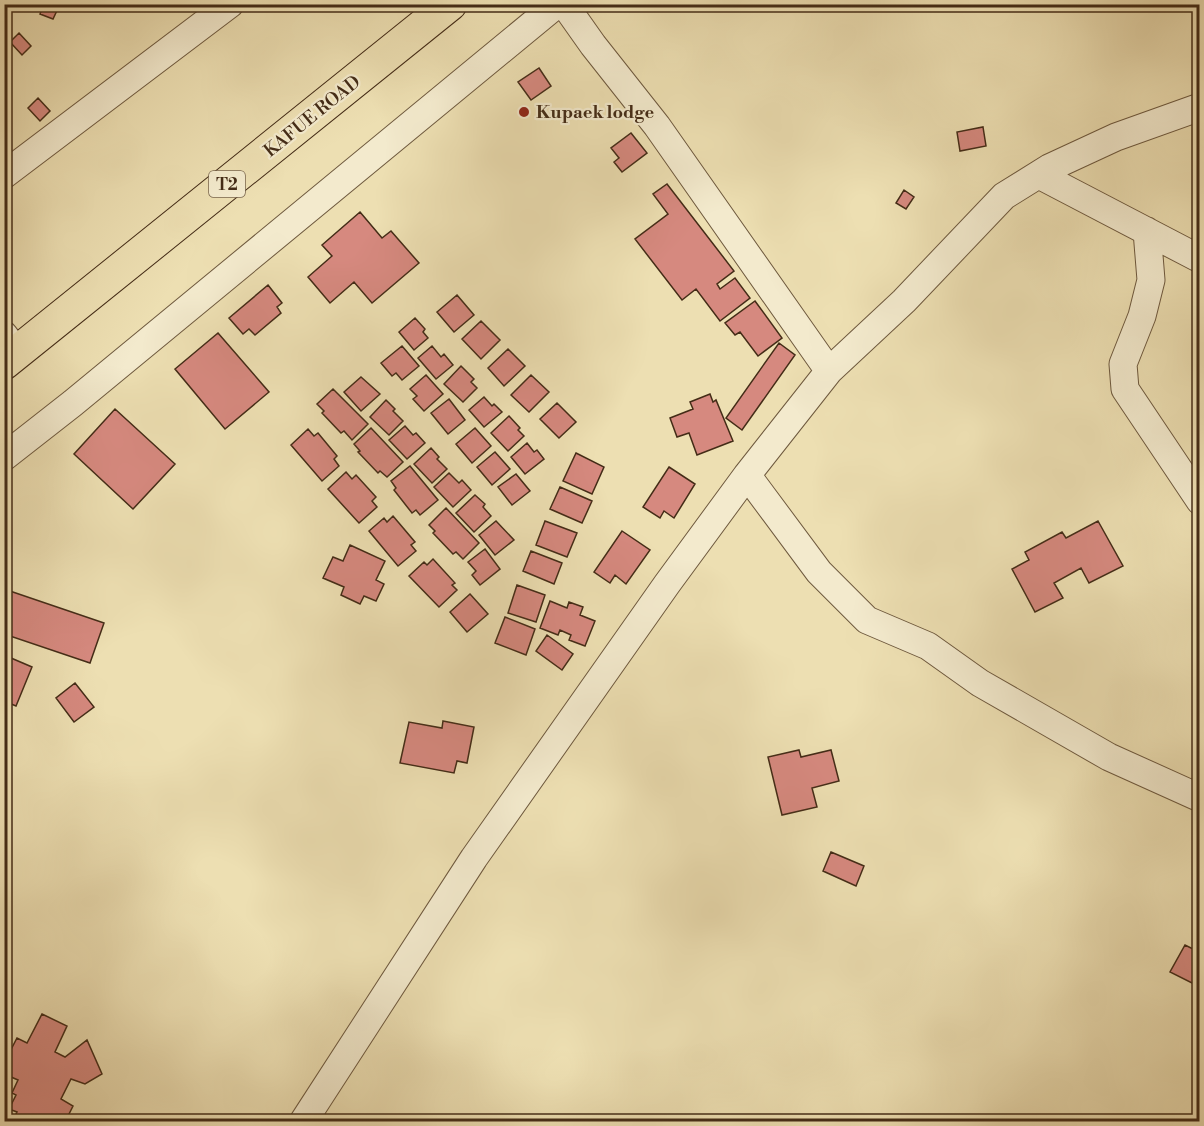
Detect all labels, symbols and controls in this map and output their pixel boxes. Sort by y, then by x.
street label: KAFUE ROAD [259,70,365,162]
place label: Kupaek lodge [536,101,655,124]
marker: Kupaek lodge [517,105,531,119]
road number: T2 [209,171,245,197]

